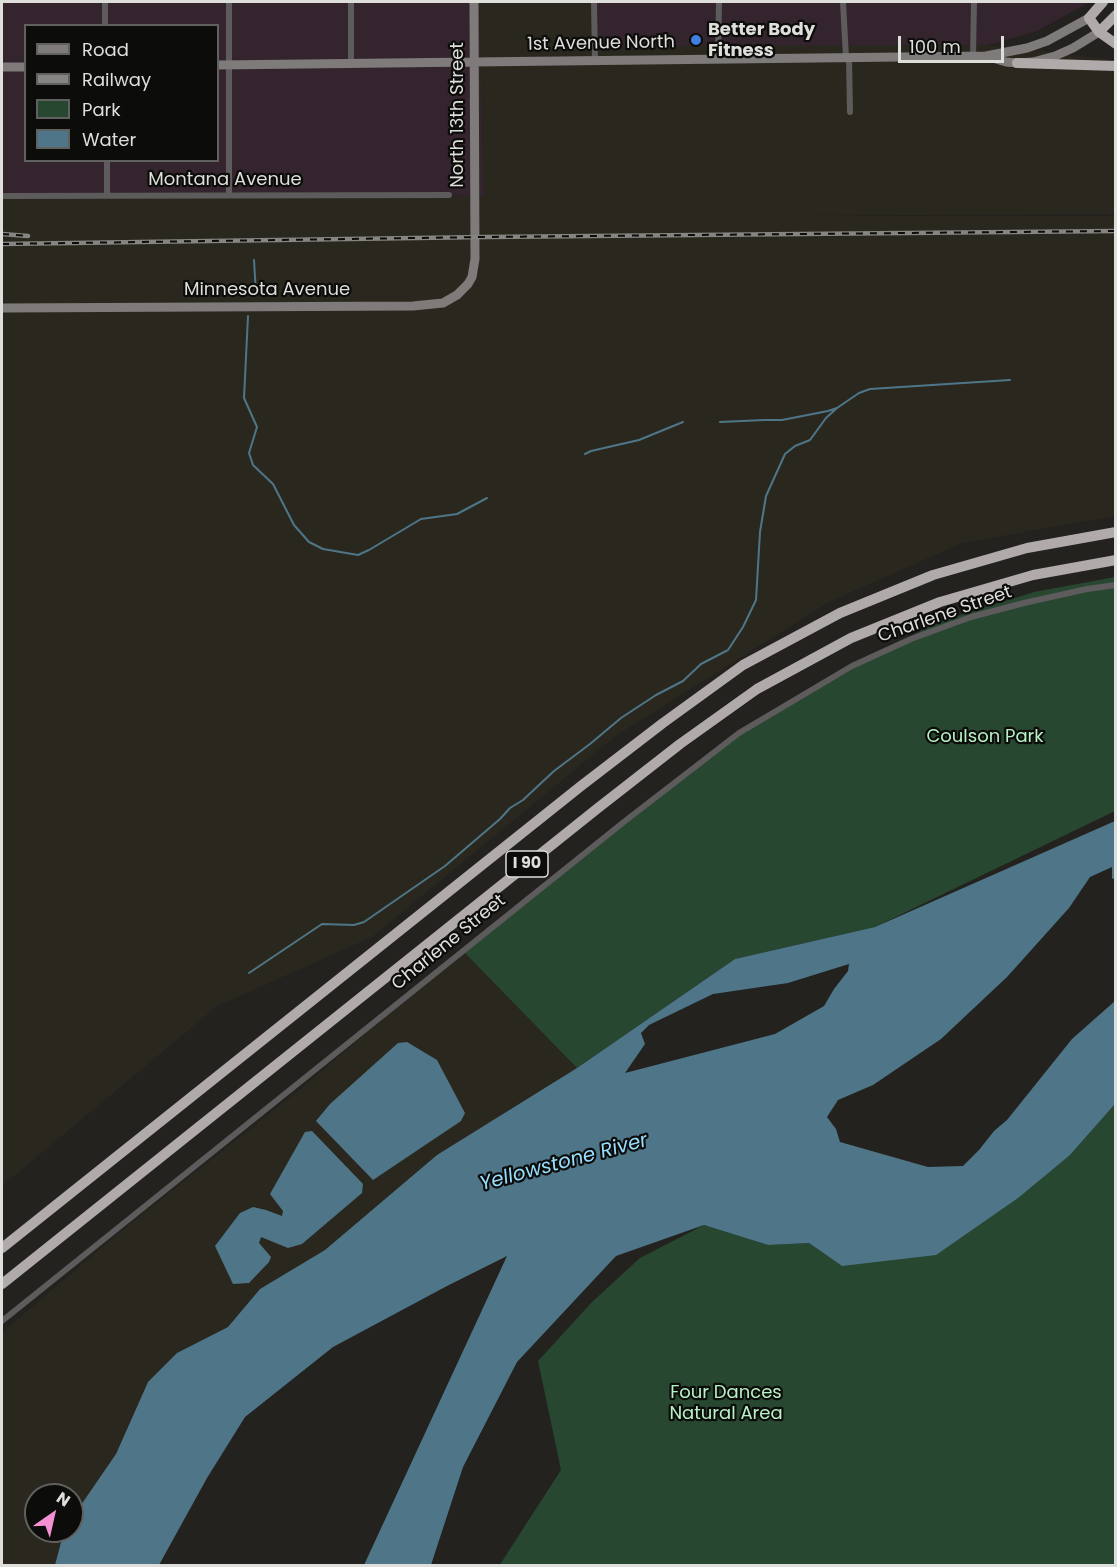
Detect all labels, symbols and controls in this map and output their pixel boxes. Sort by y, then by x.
place label: Better Body Fitness [708,19,815,62]
legend [24,24,219,162]
scale bar [901,24,1008,62]
street label: 1st Avenue North [527,32,675,56]
marker: Better Body Fitness [689,33,703,47]
text: 100 m [909,34,961,59]
text: Road [82,37,129,62]
street label: North 13th Street [447,42,469,188]
text: Railway [82,67,151,92]
text: Park [82,97,121,122]
text: Water [82,127,136,152]
street label: Montana Avenue [148,169,302,191]
street label: Minnesota Avenue [184,279,350,301]
street label: Charlene Street [875,582,1015,648]
park label: Coulson Park [926,726,1044,748]
road number: I 90 [506,851,548,877]
street label: Charlene Street [388,891,510,995]
water label: Yellowstone River [477,1129,651,1197]
park label: Four Dances Natural Area [669,1382,783,1424]
north arrow [24,1483,84,1543]
text: N [52,1486,75,1512]

